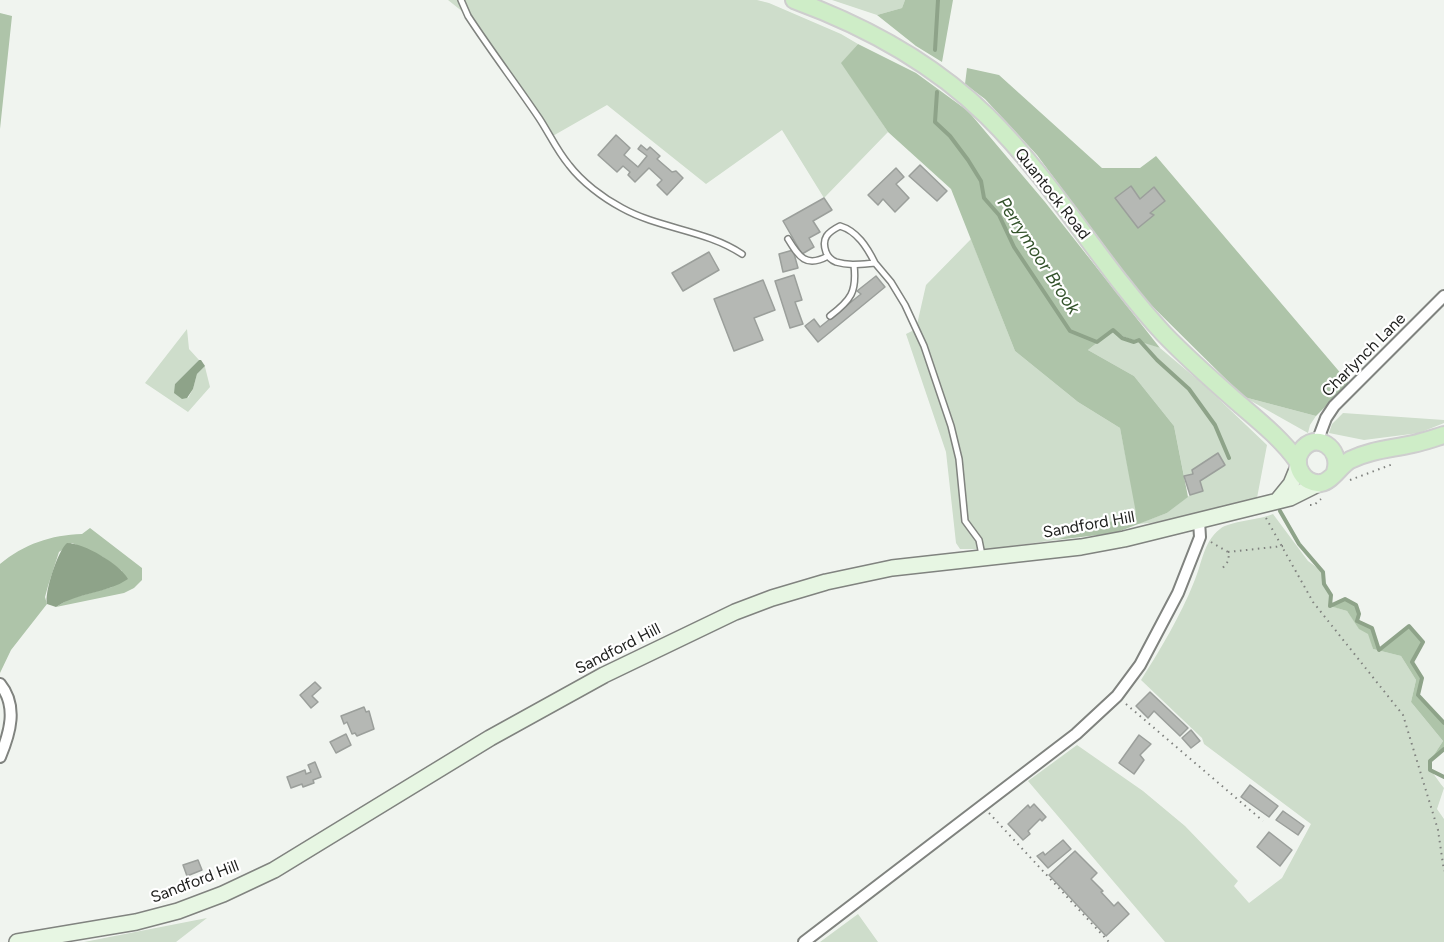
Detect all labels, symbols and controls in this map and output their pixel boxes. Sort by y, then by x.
street label: Quantock Road [1010,144,1094,244]
water label: Perrymoor Brook [992,193,1084,319]
street label: Charlynch Lane [1318,309,1410,401]
street label: Sandford Hill [1042,507,1136,543]
street label: Sandford Hill [572,619,664,679]
street label: Sandford Hill [148,856,242,908]

